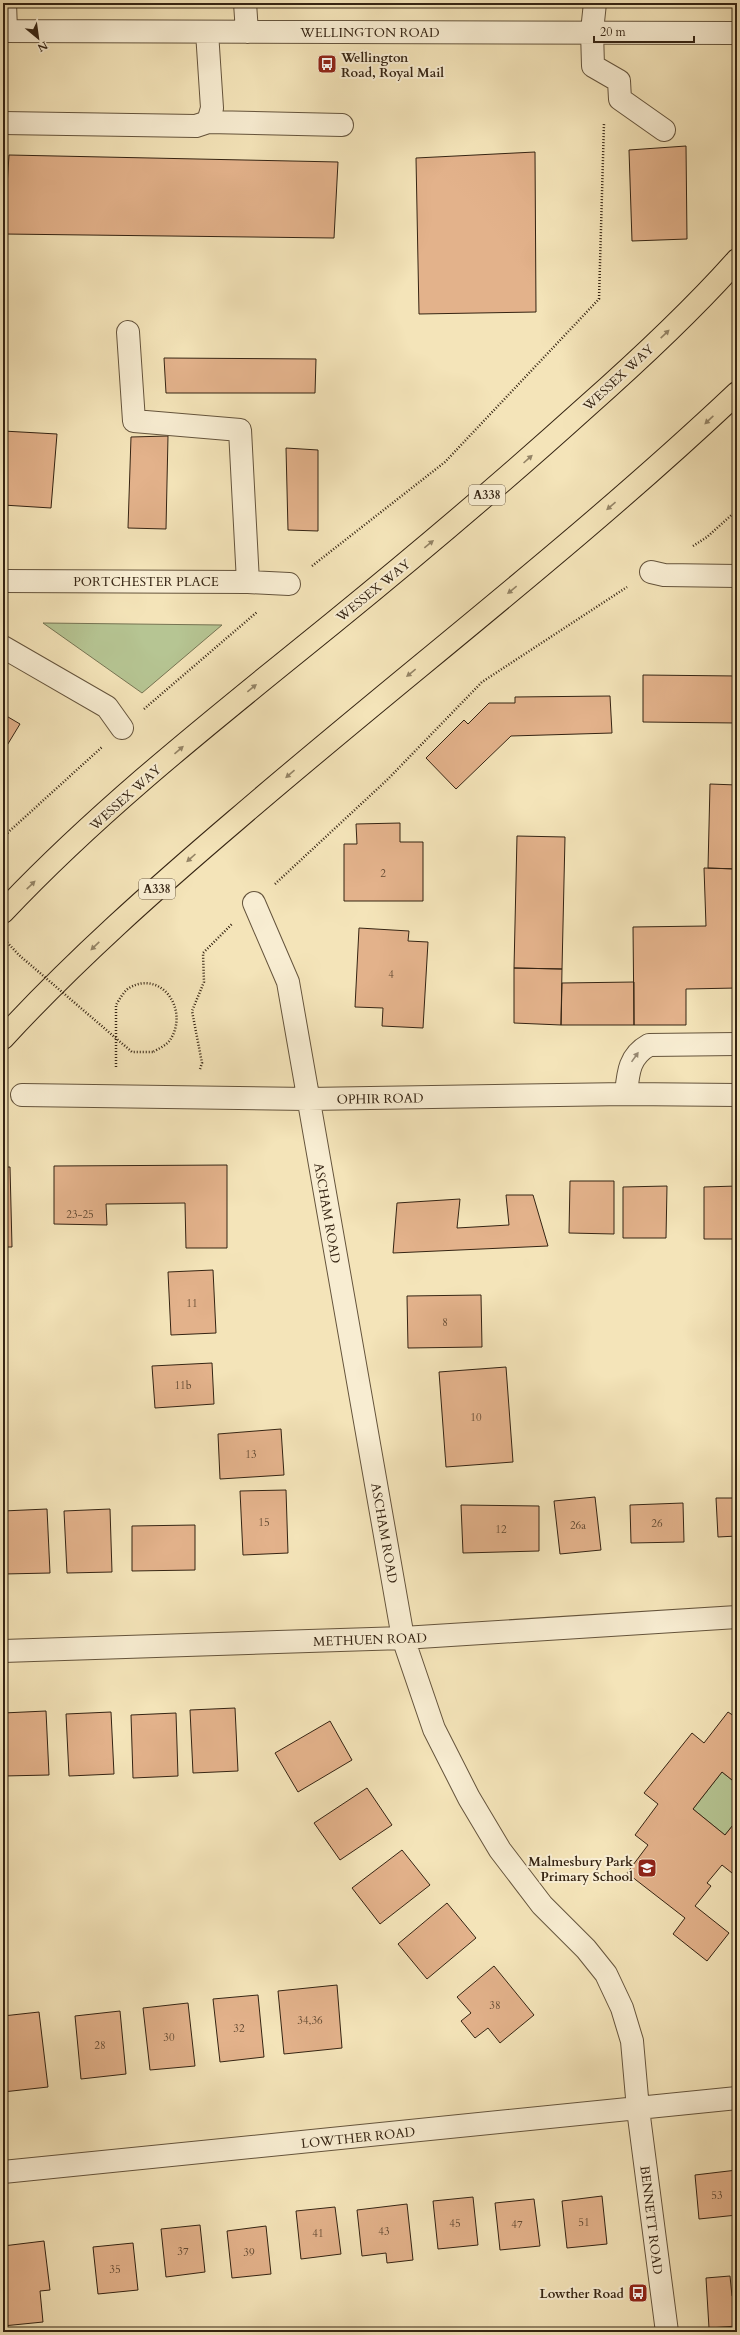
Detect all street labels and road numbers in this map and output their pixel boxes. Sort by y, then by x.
street label: WELLINGTON ROAD [299,24,440,42]
street label: WESSEX WAY [579,340,658,416]
road number: A338 [469,485,505,505]
street label: WESSEX WAY [332,555,415,627]
street label: PORTCHESTER PLACE [73,573,219,591]
street label: WESSEX WAY [85,761,166,835]
road number: A338 [139,879,175,899]
street label: OPHIR ROAD [336,1089,424,1109]
street label: ASCHAM ROAD [309,1162,345,1265]
street label: ASCHAM ROAD [366,1482,402,1585]
street label: METHUEN ROAD [313,1629,427,1651]
street label: LOWTHER ROAD [300,2123,416,2153]
street label: BENNETT ROAD [635,2165,667,2276]

